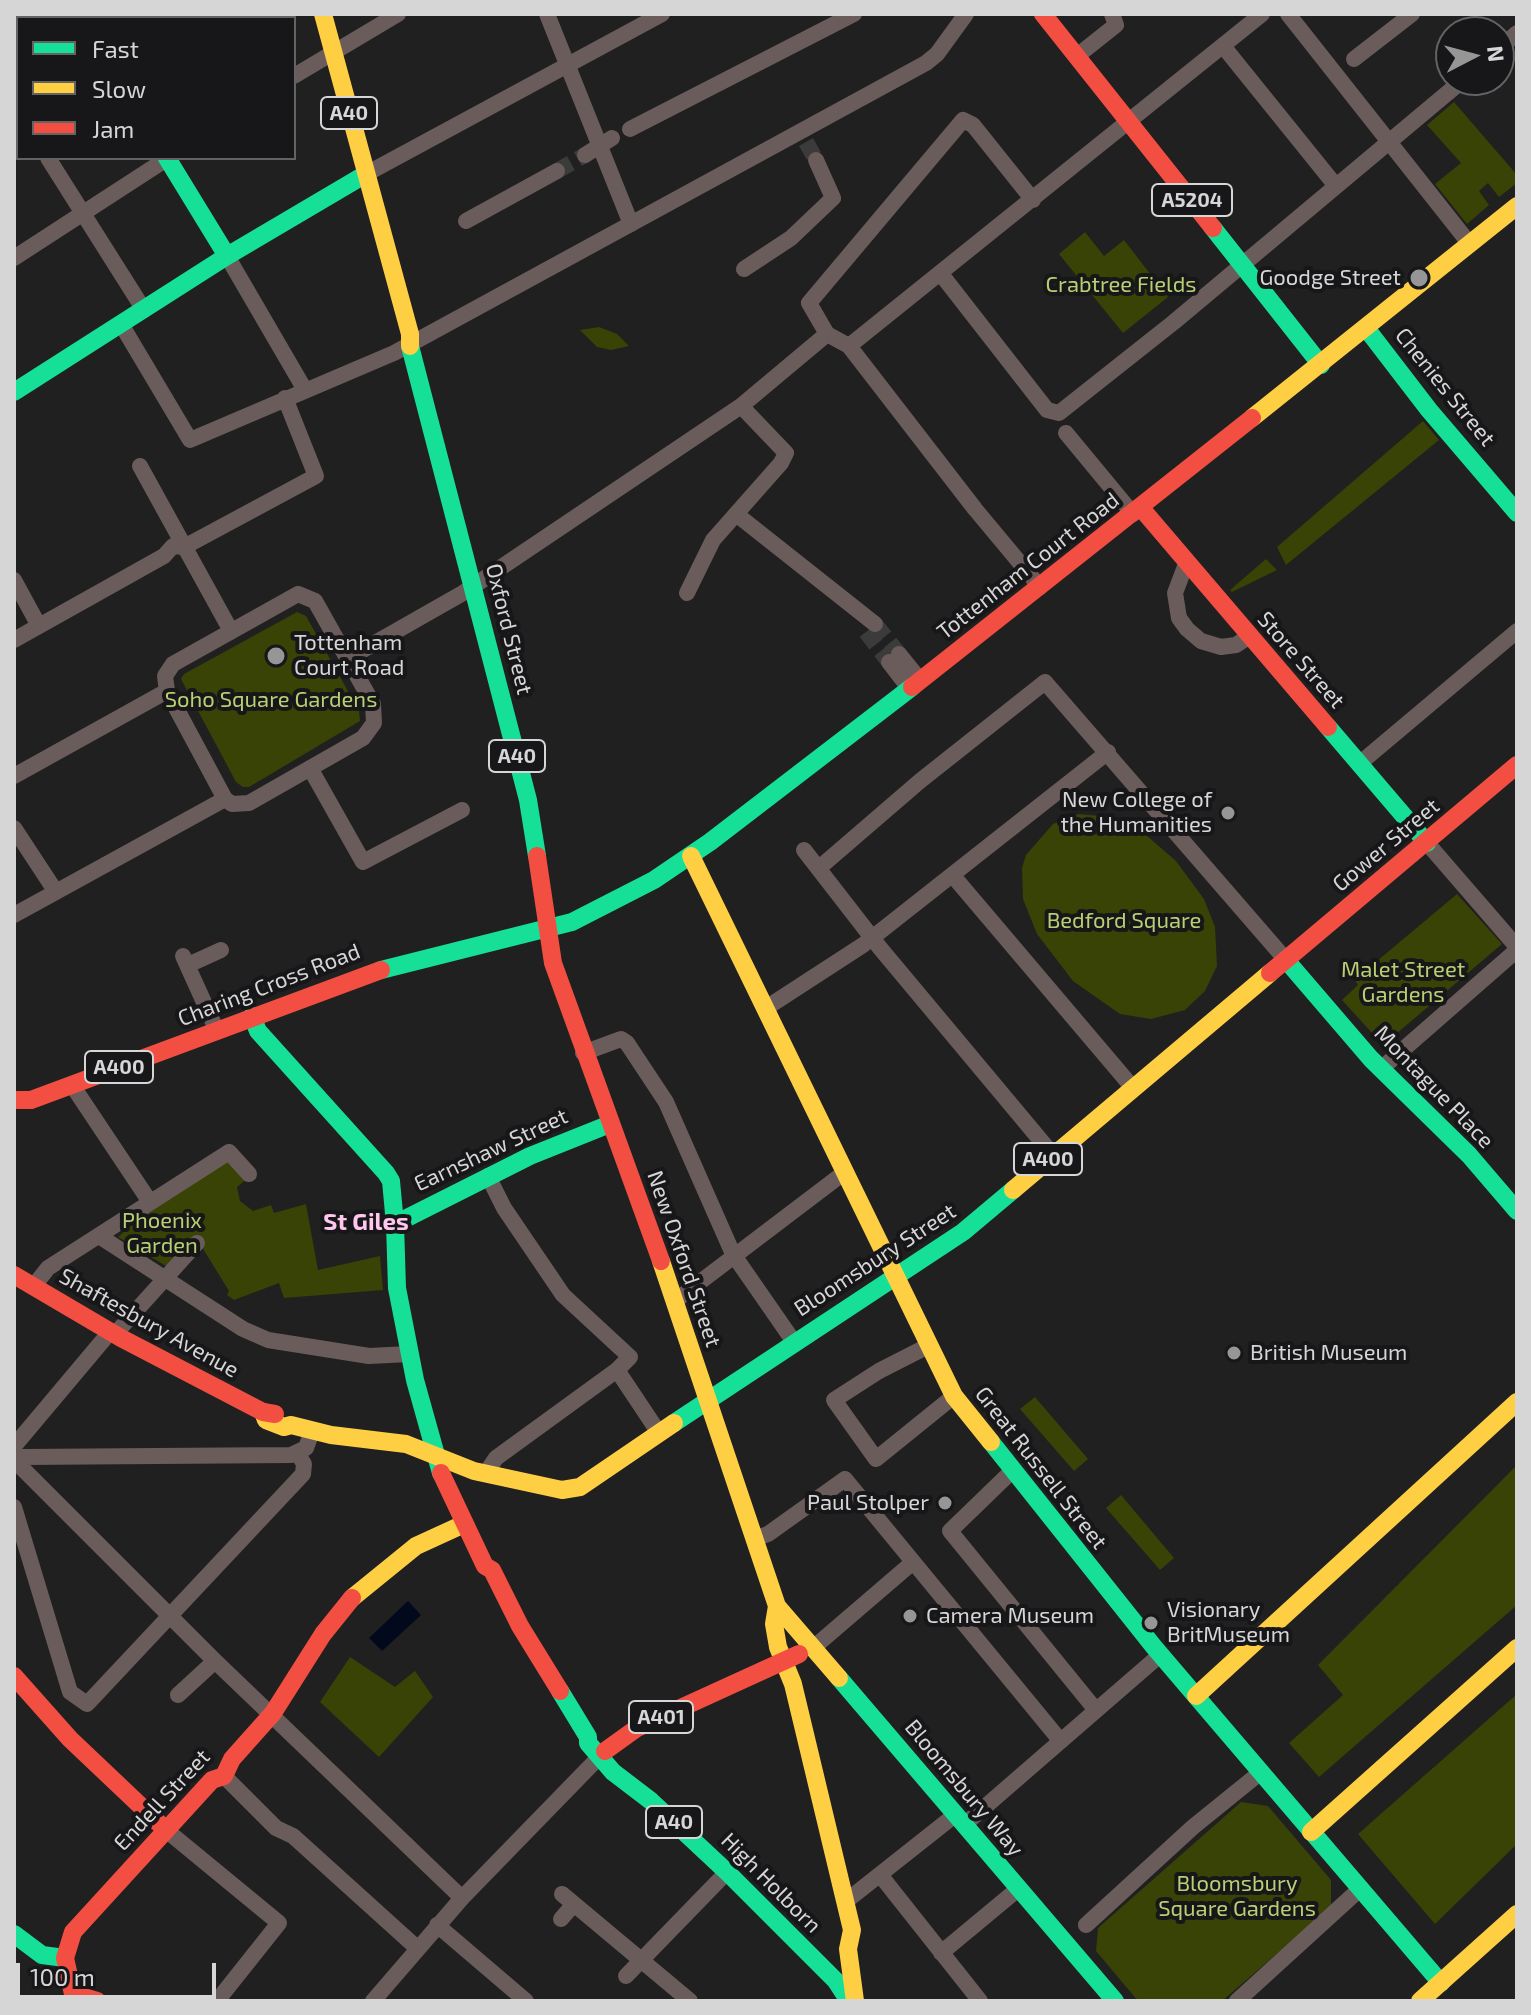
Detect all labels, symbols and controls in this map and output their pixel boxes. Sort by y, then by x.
legend [16,16,296,160]
north arrow [1435,16,1515,96]
text: Fast [92,34,139,63]
text: N [1483,44,1511,63]
text: Slow [92,74,146,103]
road number: A40 [321,97,377,129]
text: Jam [92,114,134,143]
road number: A5204 [1152,184,1232,216]
place label: Goodge Street [1260,265,1401,291]
marker: Goodge Street [1408,267,1430,289]
park label: Crabtree Fields [1046,272,1196,298]
street label: Chenies Street [1389,323,1501,451]
street label: Tottenham Court Road [932,487,1124,645]
street label: Oxford Street [480,561,538,697]
street label: Store Street [1252,606,1350,714]
place label: Tottenham Court Road [294,630,404,682]
marker: Tottenham Court Road [265,645,287,667]
park label: Soho Square Gardens [165,687,377,713]
road number: A40 [489,740,545,772]
place label: New College of the Humanities [1060,787,1212,838]
street label: Gower Street [1327,793,1445,897]
marker: New College of the Humanities [1219,804,1237,822]
park label: Bedford Square [1047,908,1201,934]
street label: Charing Cross Road [174,938,364,1032]
park label: Malet Street Gardens [1341,957,1465,1008]
street label: Montague Place [1369,1020,1499,1154]
road number: A400 [85,1051,153,1083]
street label: Earnshaw Street [410,1103,572,1197]
road number: A400 [1014,1143,1082,1175]
street label: New Oxford Street [641,1167,727,1351]
street label: Bloomsbury Street [789,1198,961,1322]
park label: Phoenix Garden [122,1208,202,1260]
district label: St Giles [323,1208,409,1236]
street label: Shaftesbury Avenue [55,1263,243,1383]
place label: British Museum [1250,1340,1407,1366]
marker: British Museum [1225,1344,1243,1362]
street label: Great Russell Street [969,1381,1113,1555]
place label: Paul Stolper [807,1490,929,1516]
marker: Paul Stolper [936,1494,954,1512]
place label: Visionary BritMuseum [1167,1597,1290,1648]
place label: Camera Museum [926,1603,1094,1629]
marker: Camera Museum [901,1607,919,1625]
marker: Visionary BritMuseum [1142,1614,1160,1632]
road number: A401 [629,1701,693,1733]
street label: Bloomsbury Way [899,1714,1029,1862]
street label: Endell Street [108,1744,216,1856]
road number: A40 [646,1806,702,1838]
street label: High Holborn [716,1828,826,1938]
park label: Bloomsbury Square Gardens [1158,1871,1316,1922]
scale bar [20,1947,220,1997]
text: 100 m [30,1962,95,1991]

